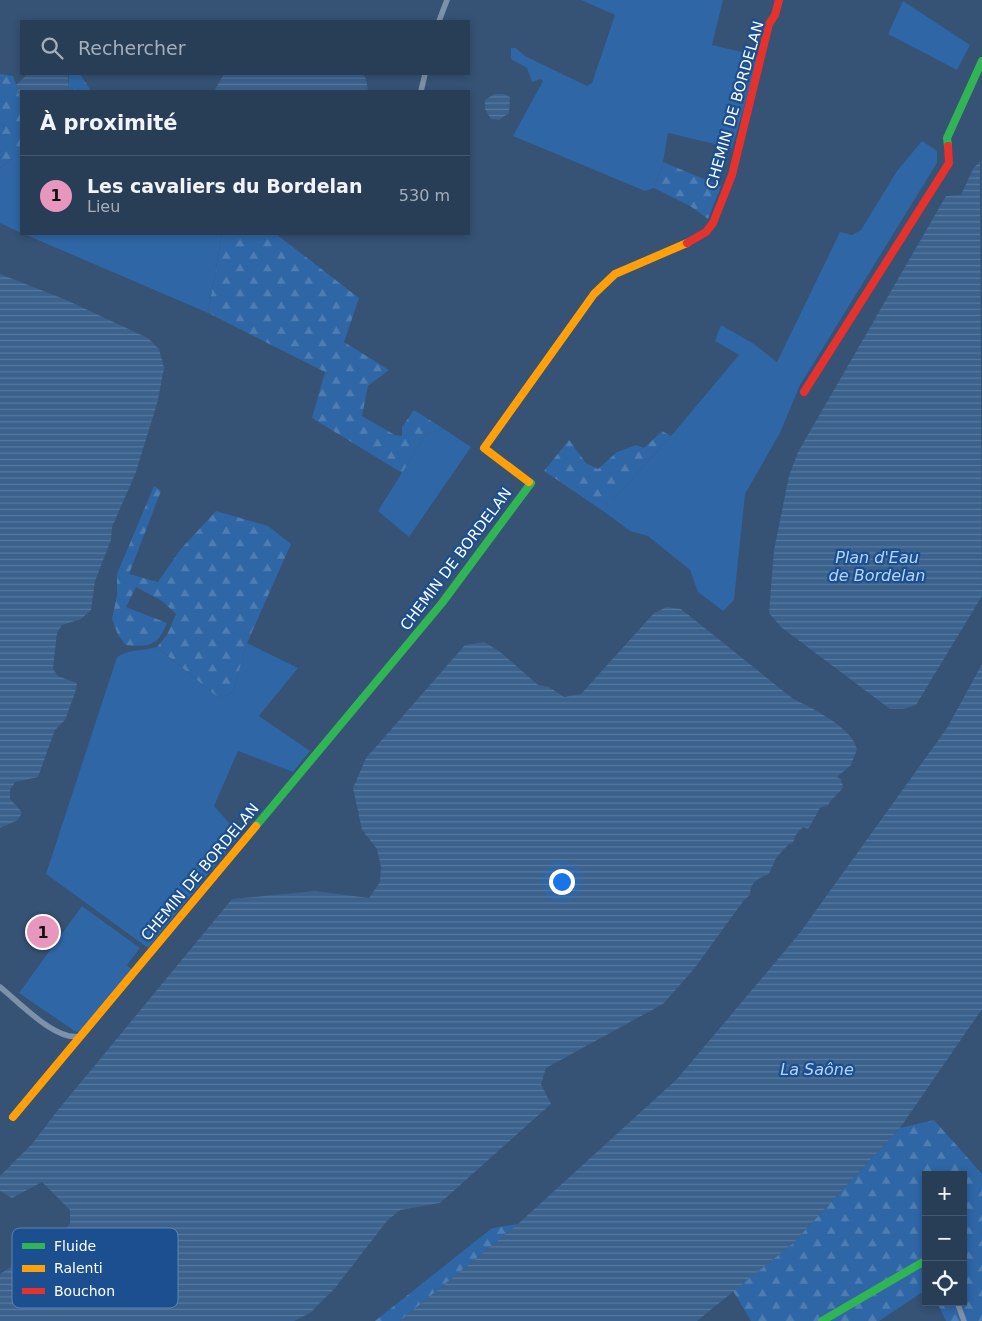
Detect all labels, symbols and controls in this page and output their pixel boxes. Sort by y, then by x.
street label: CHEMIN DE BORDELAN [702,19,768,191]
search box [20,20,470,75]
icon: search [38,34,66,62]
text: Rechercher [78,37,186,59]
text: À proximité [40,111,177,135]
text: Les cavaliers du Bordelan [87,175,362,197]
text: 1 [50,186,62,205]
text: 530 m [399,186,450,205]
text: Lieu [87,197,120,216]
street label: CHEMIN DE BORDELAN [396,484,516,634]
water label: Plan d'Eau de Bordelan [829,548,925,585]
street label: CHEMIN DE BORDELAN [137,800,263,944]
your location [549,869,575,895]
pin: 1 [27,913,59,951]
water label: La Saône [780,1060,854,1079]
map controls [922,1171,967,1306]
button: + [922,1171,967,1216]
button: − [922,1216,967,1261]
legend [12,1228,178,1308]
text: Fluide [54,1238,96,1254]
text: Ralenti [54,1260,103,1276]
button: locate [922,1261,967,1306]
text: Bouchon [54,1283,115,1299]

